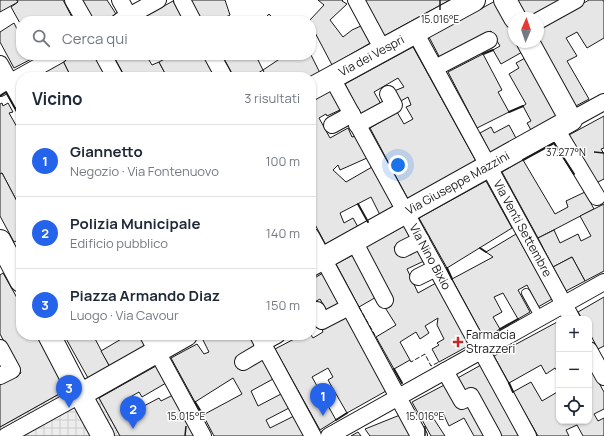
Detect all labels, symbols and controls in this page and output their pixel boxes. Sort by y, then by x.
text: 15.016°E [421,12,460,26]
north arrow [508,12,544,48]
search box [16,16,316,60]
icon: search [30,27,52,49]
text: Cerca qui [62,28,128,49]
street label: Via dei Vespri [335,31,407,80]
text: Vicino [32,87,83,110]
text: 3 risultati [244,89,300,107]
text: Giannetto [70,141,143,162]
text: 37.277°N [546,145,586,159]
street label: Via Giuseppe Mazzini [403,147,512,219]
text: 1 [42,152,48,170]
text: 100 m [265,152,300,170]
your location [388,155,408,175]
text: Negozio · Via Fontenuovo [70,162,219,180]
street label: Via Venti Settembre [490,177,556,280]
text: Polizia Municipale [70,213,201,234]
street label: Via Nino Bixio [405,221,455,293]
text: 2 [41,224,49,242]
text: 140 m [266,224,300,242]
text: Edificio pubblico [70,234,168,252]
text: Piazza Armando Diaz [70,285,220,306]
text: 3 [41,296,49,314]
text: 150 m [266,296,300,314]
text: Luogo · Via Cavour [70,306,179,324]
map controls [556,316,592,424]
button: + [556,316,592,352]
place label: Farmacia Strazzeri [466,326,516,357]
marker: Farmacia Strazzeri [453,337,463,347]
button: − [556,352,592,388]
pin: 3 [56,375,82,408]
pin: 1 [310,383,336,416]
button: locate [556,388,592,424]
pin: 2 [120,396,146,429]
text: 15.015°E [167,409,205,423]
text: 15.016°E [406,409,445,423]

